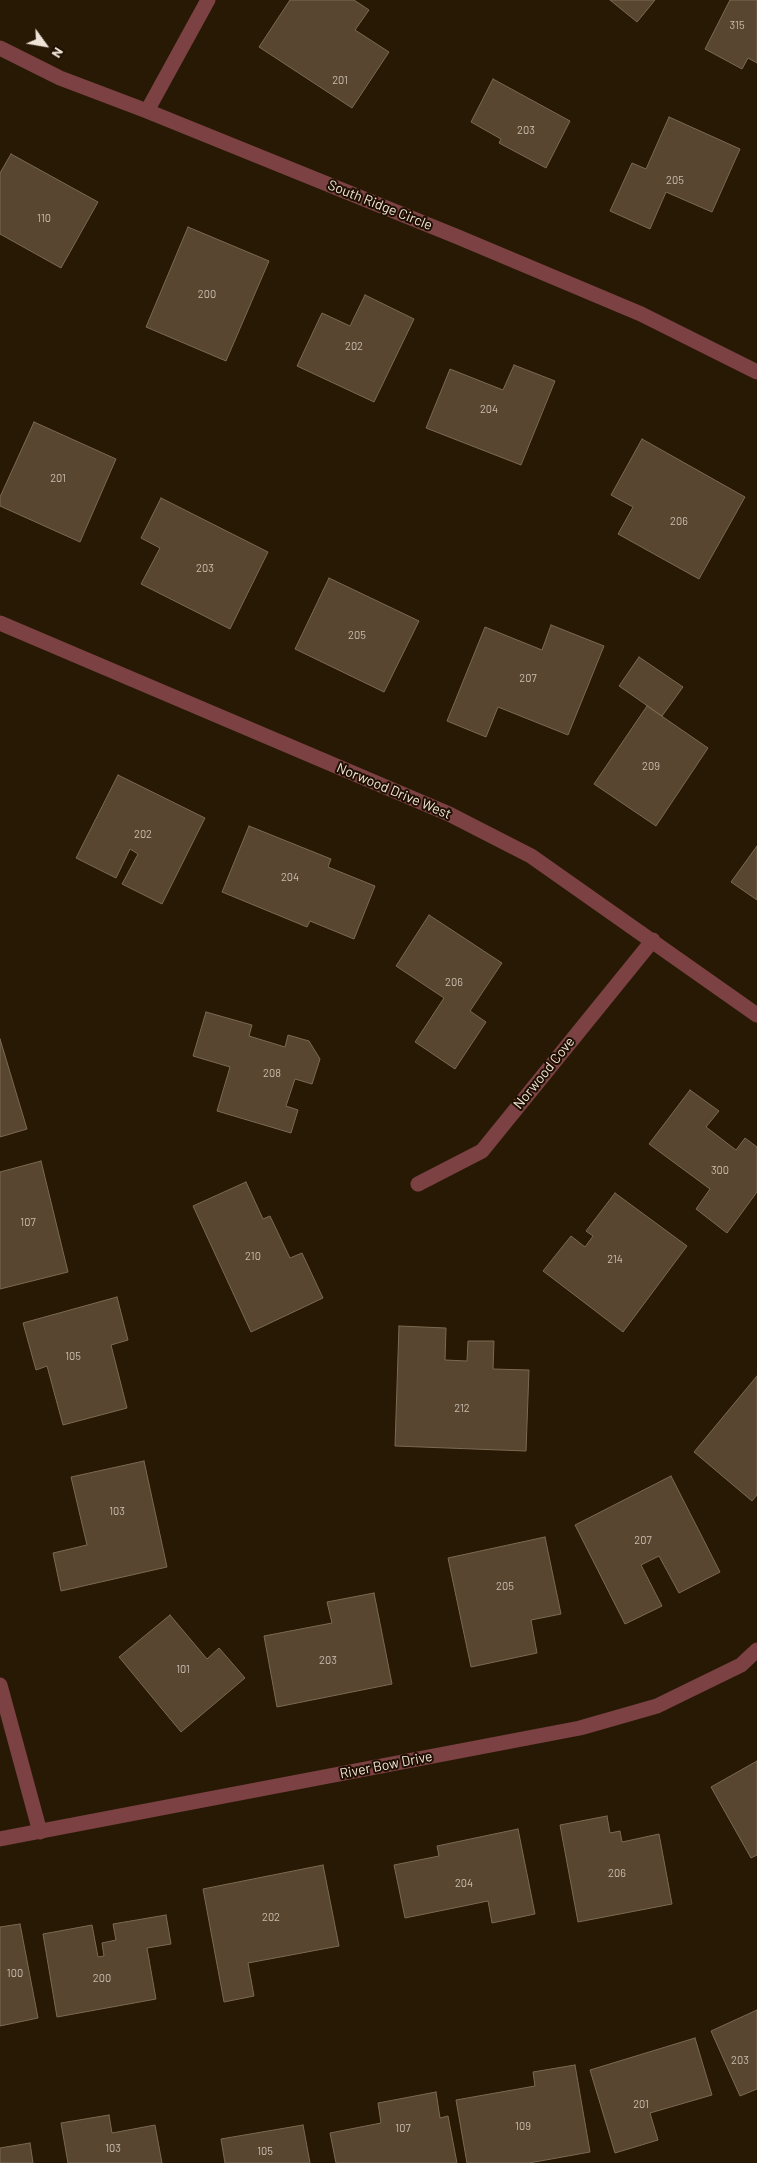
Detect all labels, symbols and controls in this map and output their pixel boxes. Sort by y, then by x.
house number: 315 [729,18,745,32]
north arrow [20,20,70,70]
text: N [48,45,68,62]
house number: 201 [332,73,348,87]
house number: 203 [517,123,535,137]
house number: 205 [666,173,684,187]
street label: South Ridge Circle [325,176,435,234]
house number: 110 [37,211,51,225]
house number: 200 [198,287,216,301]
house number: 202 [345,339,363,353]
house number: 204 [480,402,498,416]
house number: 201 [50,471,66,485]
house number: 206 [670,514,688,528]
house number: 203 [196,561,214,575]
house number: 205 [348,628,366,642]
house number: 207 [519,671,537,685]
street label: Norwood Drive West [334,759,454,823]
house number: 209 [642,759,660,773]
house number: 202 [134,827,152,841]
house number: 204 [281,870,299,884]
house number: 206 [445,975,463,989]
street label: Norwood Cove [510,1034,578,1112]
house number: 208 [263,1066,281,1080]
house number: 300 [711,1163,729,1177]
house number: 107 [20,1215,36,1229]
house number: 210 [245,1249,261,1263]
house number: 214 [607,1252,623,1266]
house number: 105 [65,1349,81,1363]
house number: 212 [454,1401,470,1415]
house number: 103 [109,1504,125,1518]
house number: 207 [634,1533,652,1547]
house number: 205 [496,1579,514,1593]
house number: 203 [319,1653,337,1667]
house number: 101 [176,1662,190,1676]
street label: River Bow Drive [338,1748,434,1782]
house number: 206 [608,1866,626,1880]
house number: 204 [455,1876,473,1890]
house number: 202 [262,1910,280,1924]
house number: 100 [7,1966,23,1980]
house number: 200 [93,1971,111,1985]
house number: 203 [731,2053,749,2067]
house number: 201 [633,2097,649,2111]
house number: 109 [515,2119,531,2133]
house number: 107 [395,2121,411,2135]
house number: 103 [105,2141,121,2155]
house number: 105 [257,2144,273,2158]

